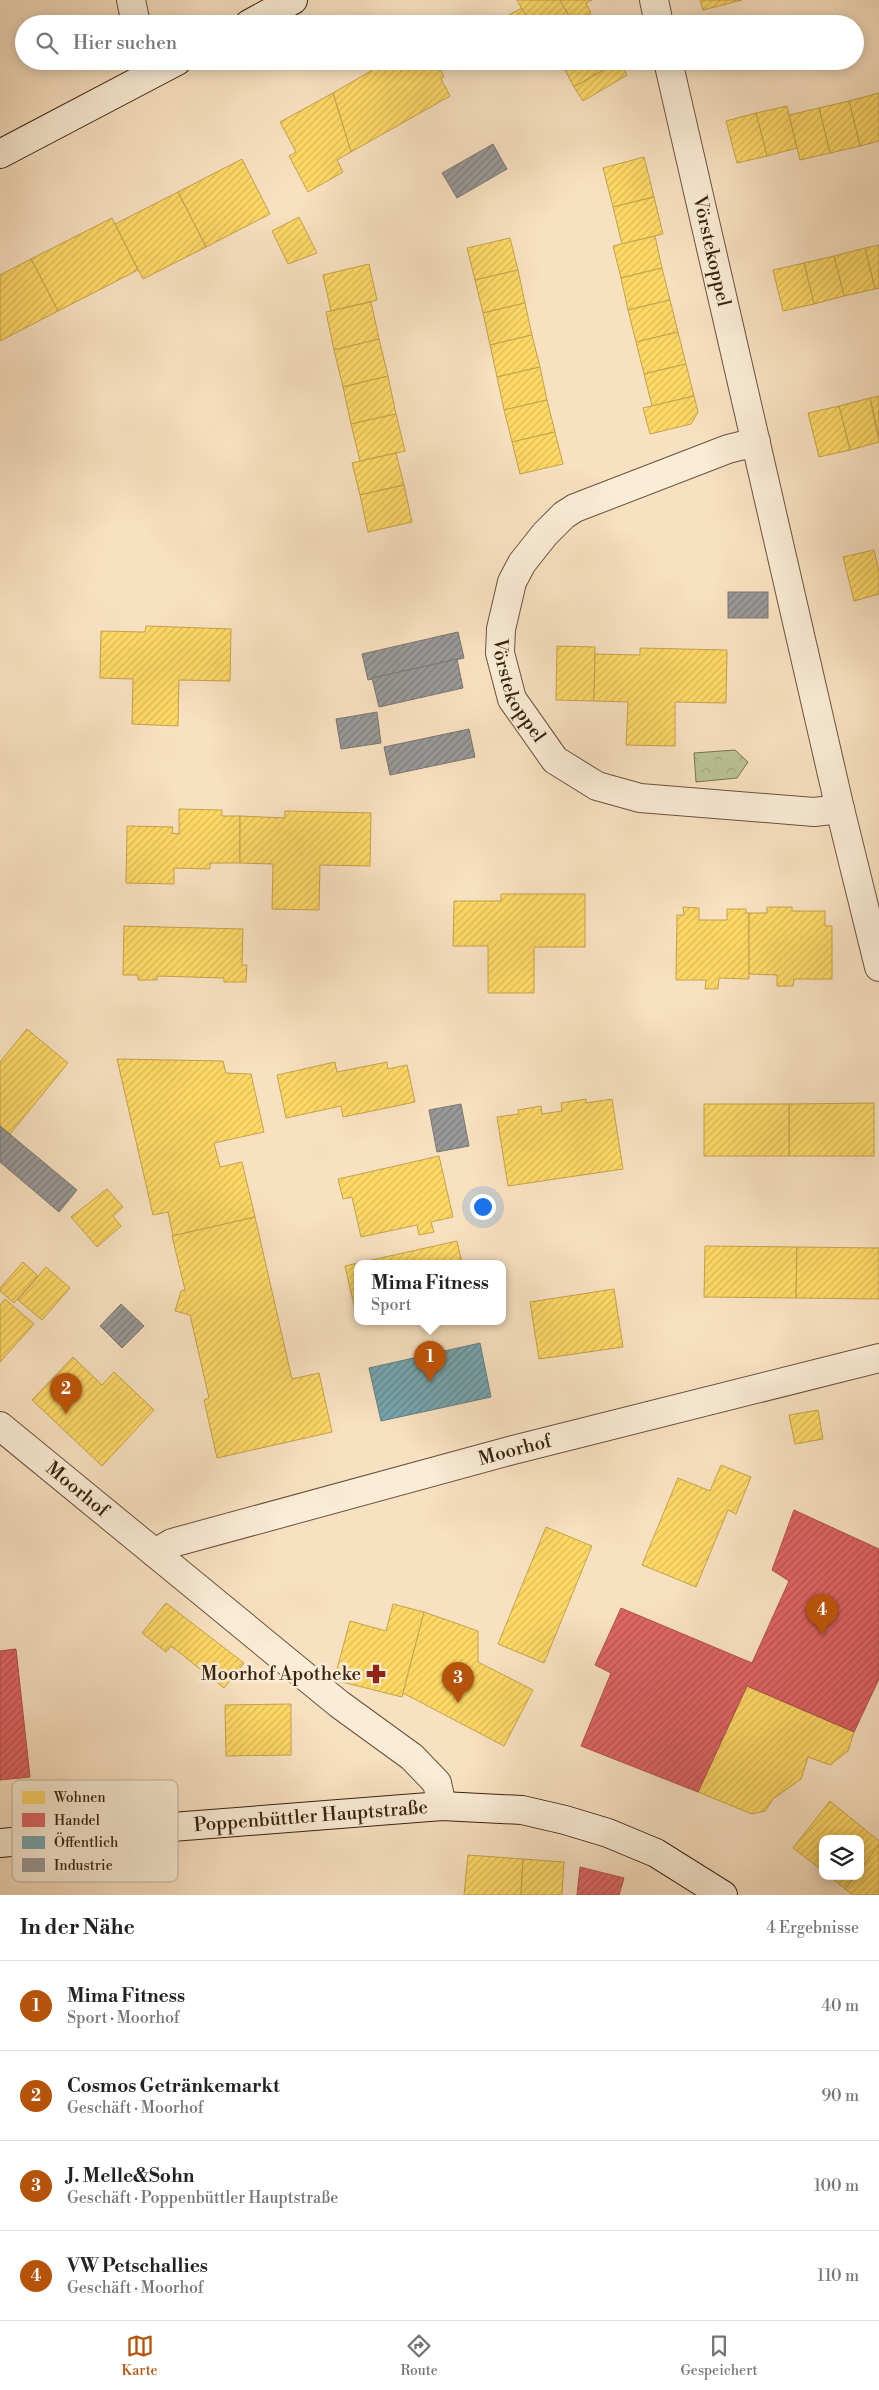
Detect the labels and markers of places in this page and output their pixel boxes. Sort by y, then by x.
pin: 1 [414,1341,446,1382]
pin: 2 [50,1373,82,1414]
pin: 4 [806,1594,838,1635]
place label: Moorhof Apotheke [201,1662,361,1686]
pin: 3 [442,1662,474,1703]
pharmacy icon: Moorhof Apotheke [365,1663,387,1685]

